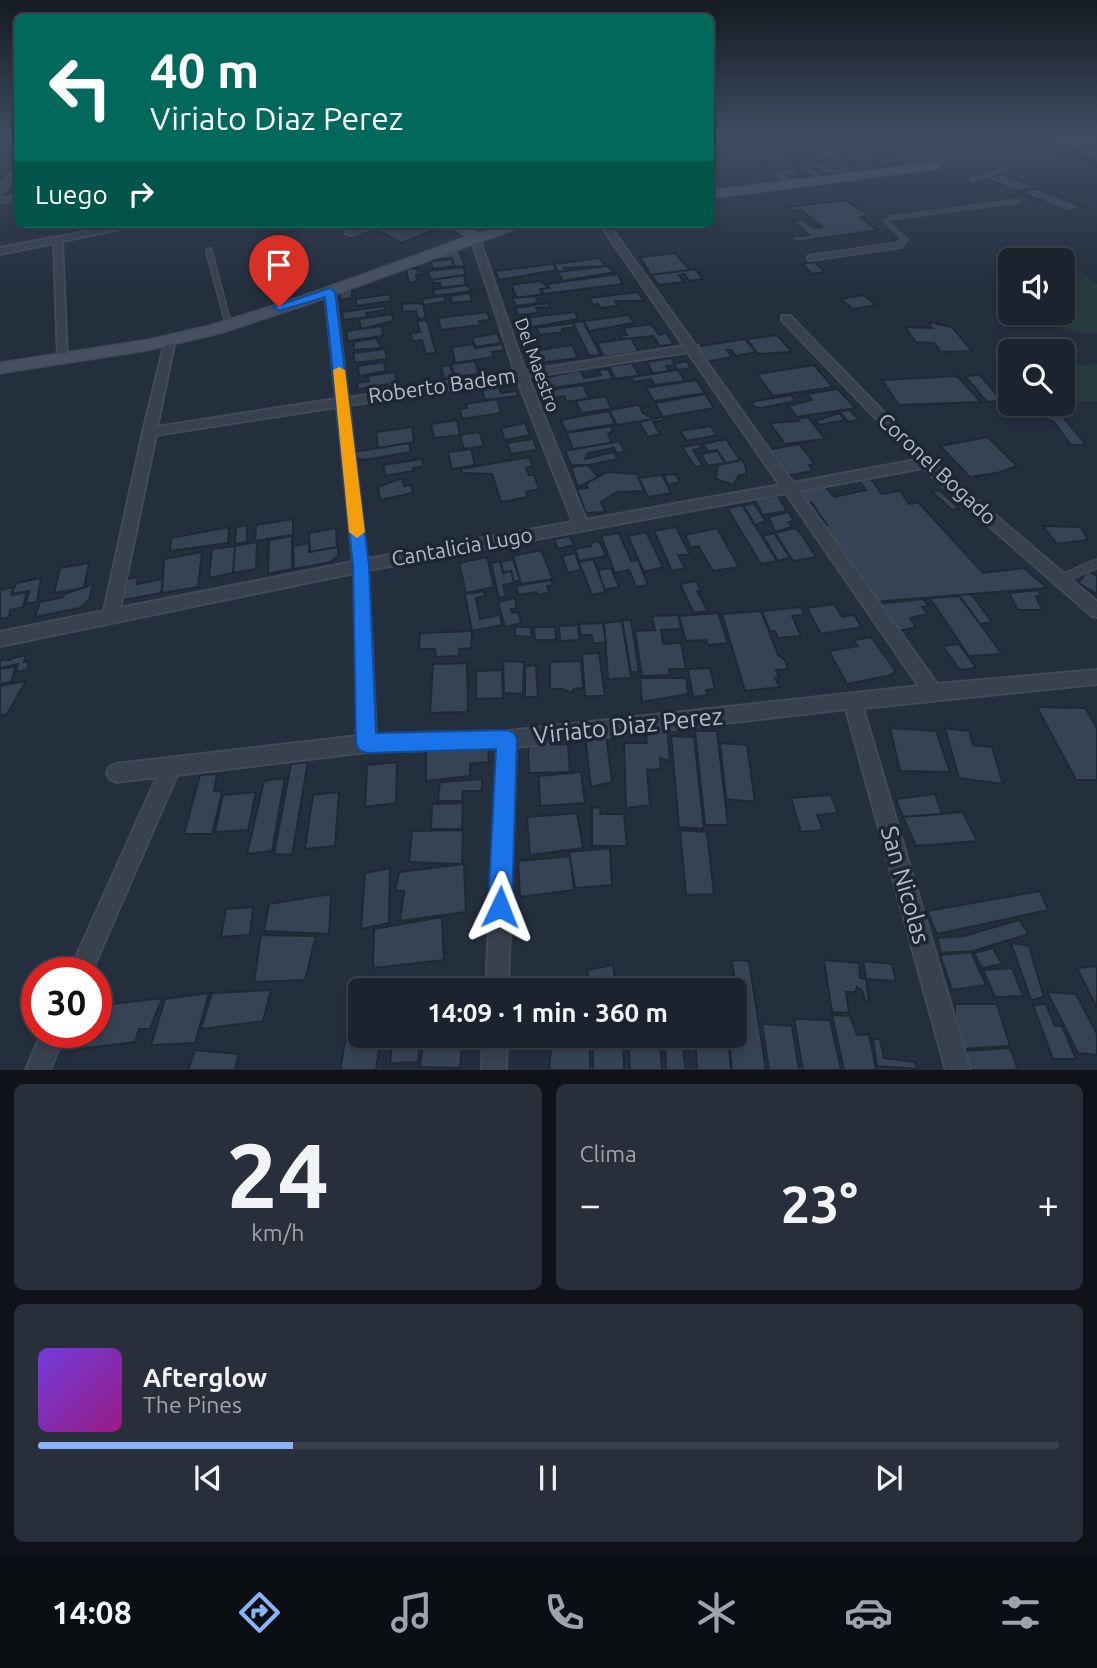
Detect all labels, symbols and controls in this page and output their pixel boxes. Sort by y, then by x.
icon: left [35,42,126,133]
text: 40 m [150,42,259,97]
text: Viriato Diaz Perez [150,100,404,136]
icon: right [122,175,160,213]
text: Luego [35,180,108,209]
pin [249,235,309,307]
icon: arrive [260,246,298,284]
map controls [998,248,1075,416]
button: sound [998,248,1075,325]
street label: Del Maestro [512,315,564,414]
button: search [998,339,1075,416]
street label: Roberto Badem [367,363,517,407]
street label: Coronel Bogado [874,408,1002,529]
street label: Cantalicia Lugo [389,522,534,570]
street label: Viriato Diaz Perez [532,702,724,749]
street label: San Nicolas [876,823,935,947]
position arrow [463,870,537,944]
speed limit sign: 30 [21,957,112,1048]
text: 14:09 · 1 min · 360 m [427,998,668,1027]
text: 24 [226,1123,329,1225]
text: Clima [580,1141,637,1166]
text: 23° [781,1175,858,1233]
text: − [580,1183,601,1225]
text: + [1038,1183,1059,1225]
text: km/h [251,1220,304,1245]
text: Afterglow [143,1363,267,1392]
text: The Pines [143,1392,242,1417]
icon: previous [189,1459,227,1497]
icon: pause [529,1459,567,1497]
icon: next [870,1459,908,1497]
icon: directions [235,1588,284,1637]
icon: music [387,1588,436,1637]
icon: phone [540,1588,589,1637]
icon: climate [692,1588,741,1637]
icon: car [844,1588,893,1637]
icon: filters [996,1588,1045,1637]
text: 14:08 [52,1594,132,1630]

